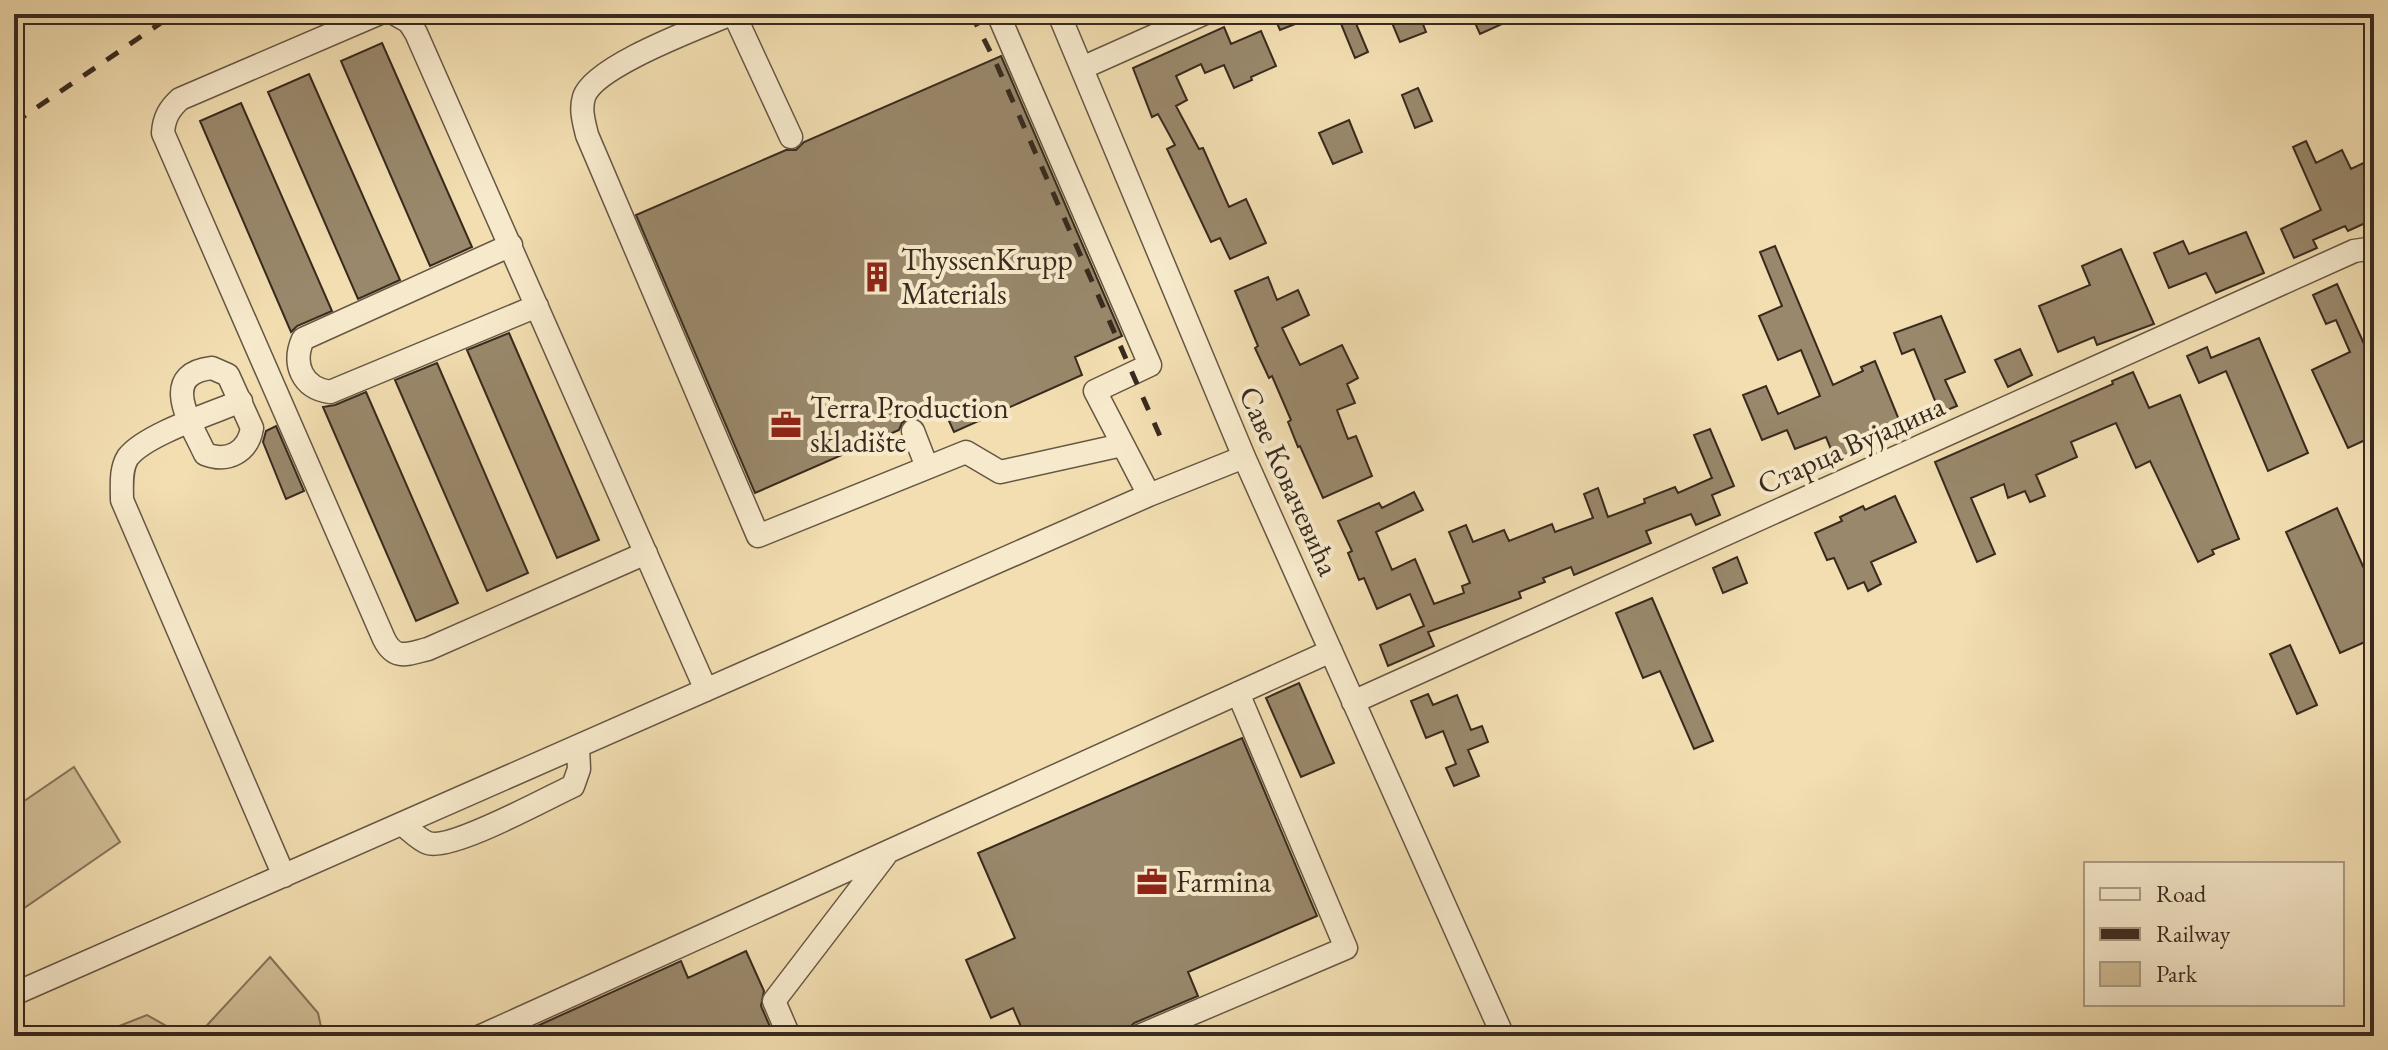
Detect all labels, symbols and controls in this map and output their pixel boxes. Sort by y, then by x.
place label: ThyssenKrupp Materials [901,240,1073,313]
building icon: ThyssenKrupp Materials [860,260,894,294]
street label: Саве Ковачевића [1230,380,1349,582]
street label: Старца Вујадина [1751,386,1951,503]
place label: Terra Production skladište [810,388,1009,461]
office icon: Terra Production skladište [769,408,803,442]
place label: Farmina [1176,862,1271,901]
legend [2084,862,2344,1006]
office icon: Farmina [1135,865,1169,899]
text: Road [2156,878,2207,909]
text: Railway [2156,918,2231,949]
text: Park [2156,958,2198,989]

